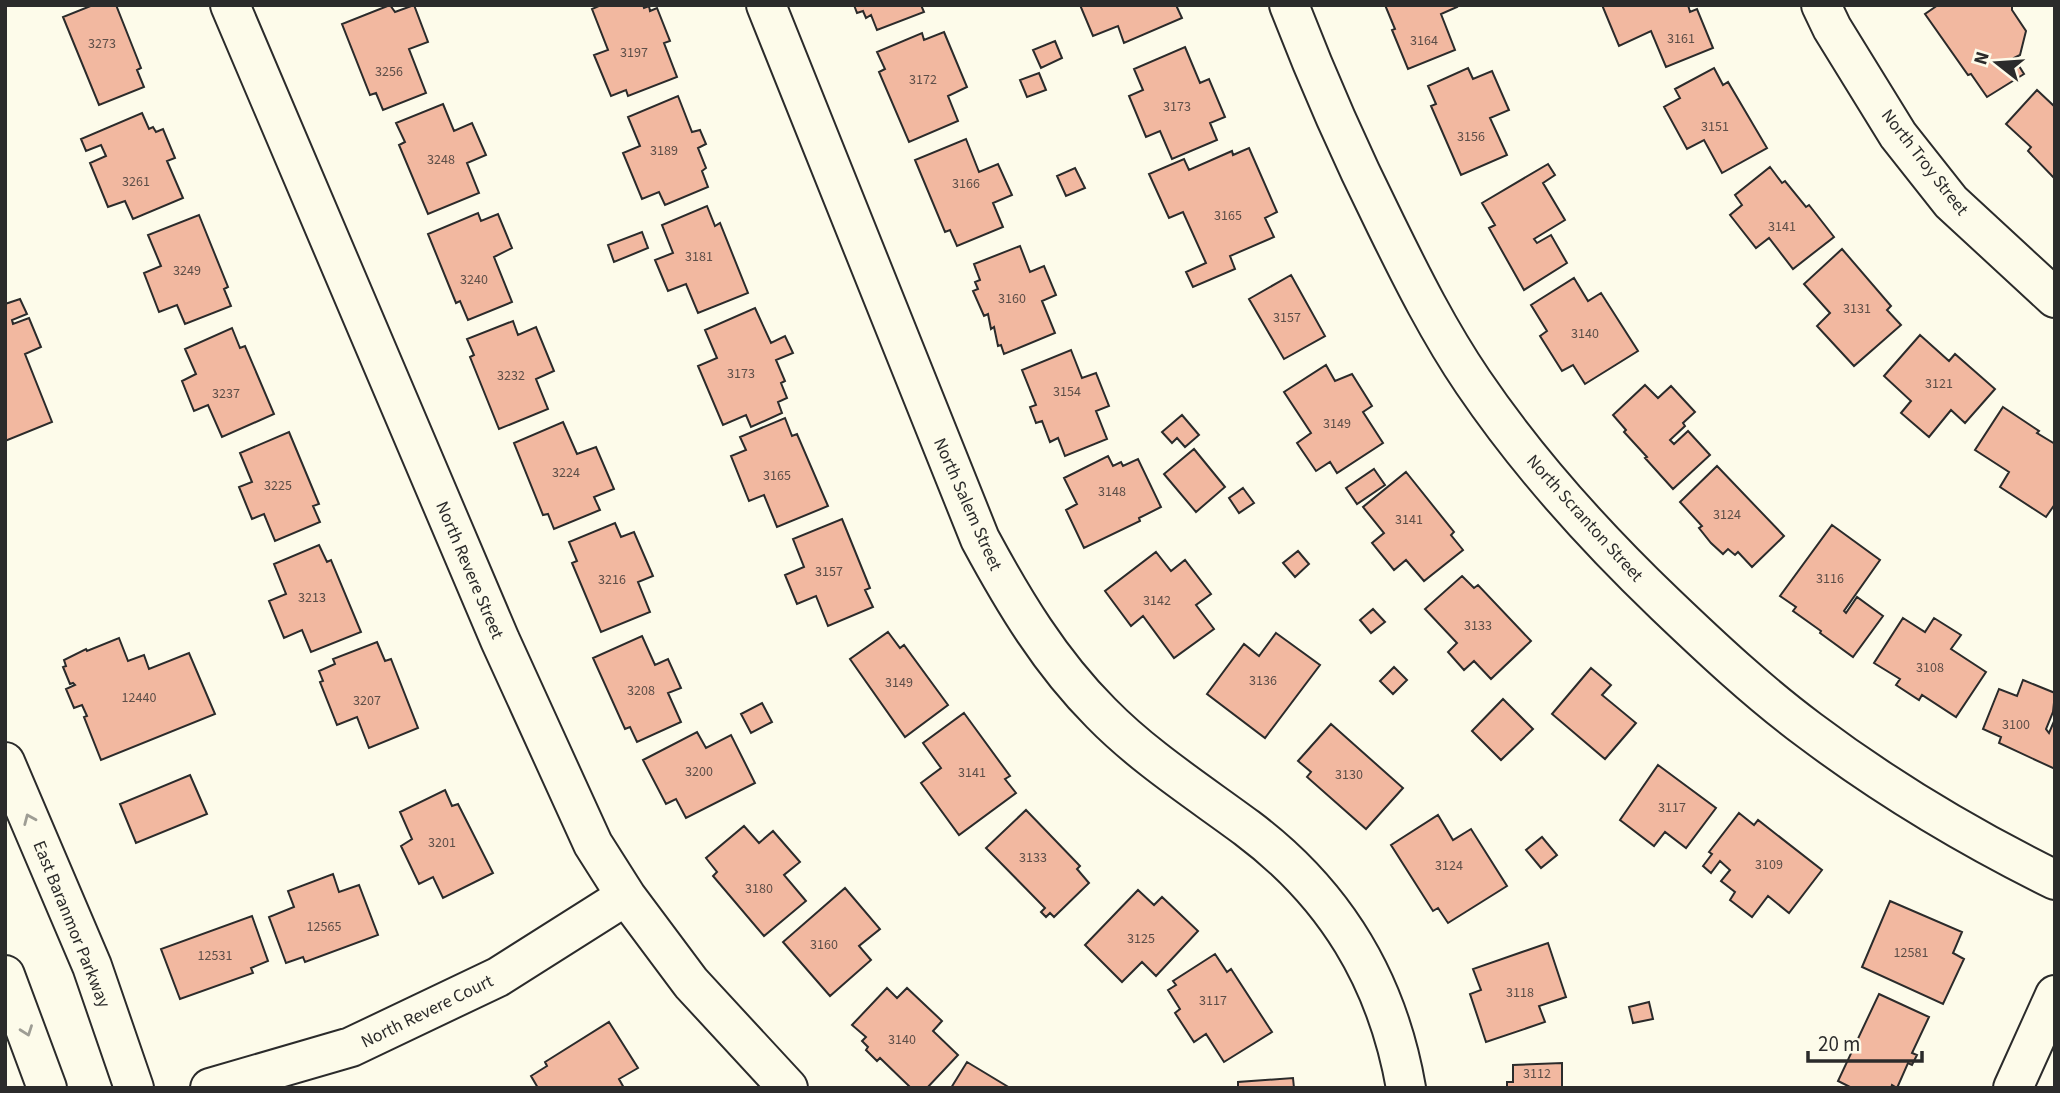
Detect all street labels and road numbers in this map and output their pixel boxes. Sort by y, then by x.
street label: North Troy Street [1875,104,1974,221]
street label: North Salem Street [927,434,1008,575]
street label: North Scranton Street [1521,449,1649,588]
street label: North Revere Street [429,498,510,643]
street label: East Baranmor Parkway [27,837,117,1012]
street label: North Revere Court [357,969,498,1054]

